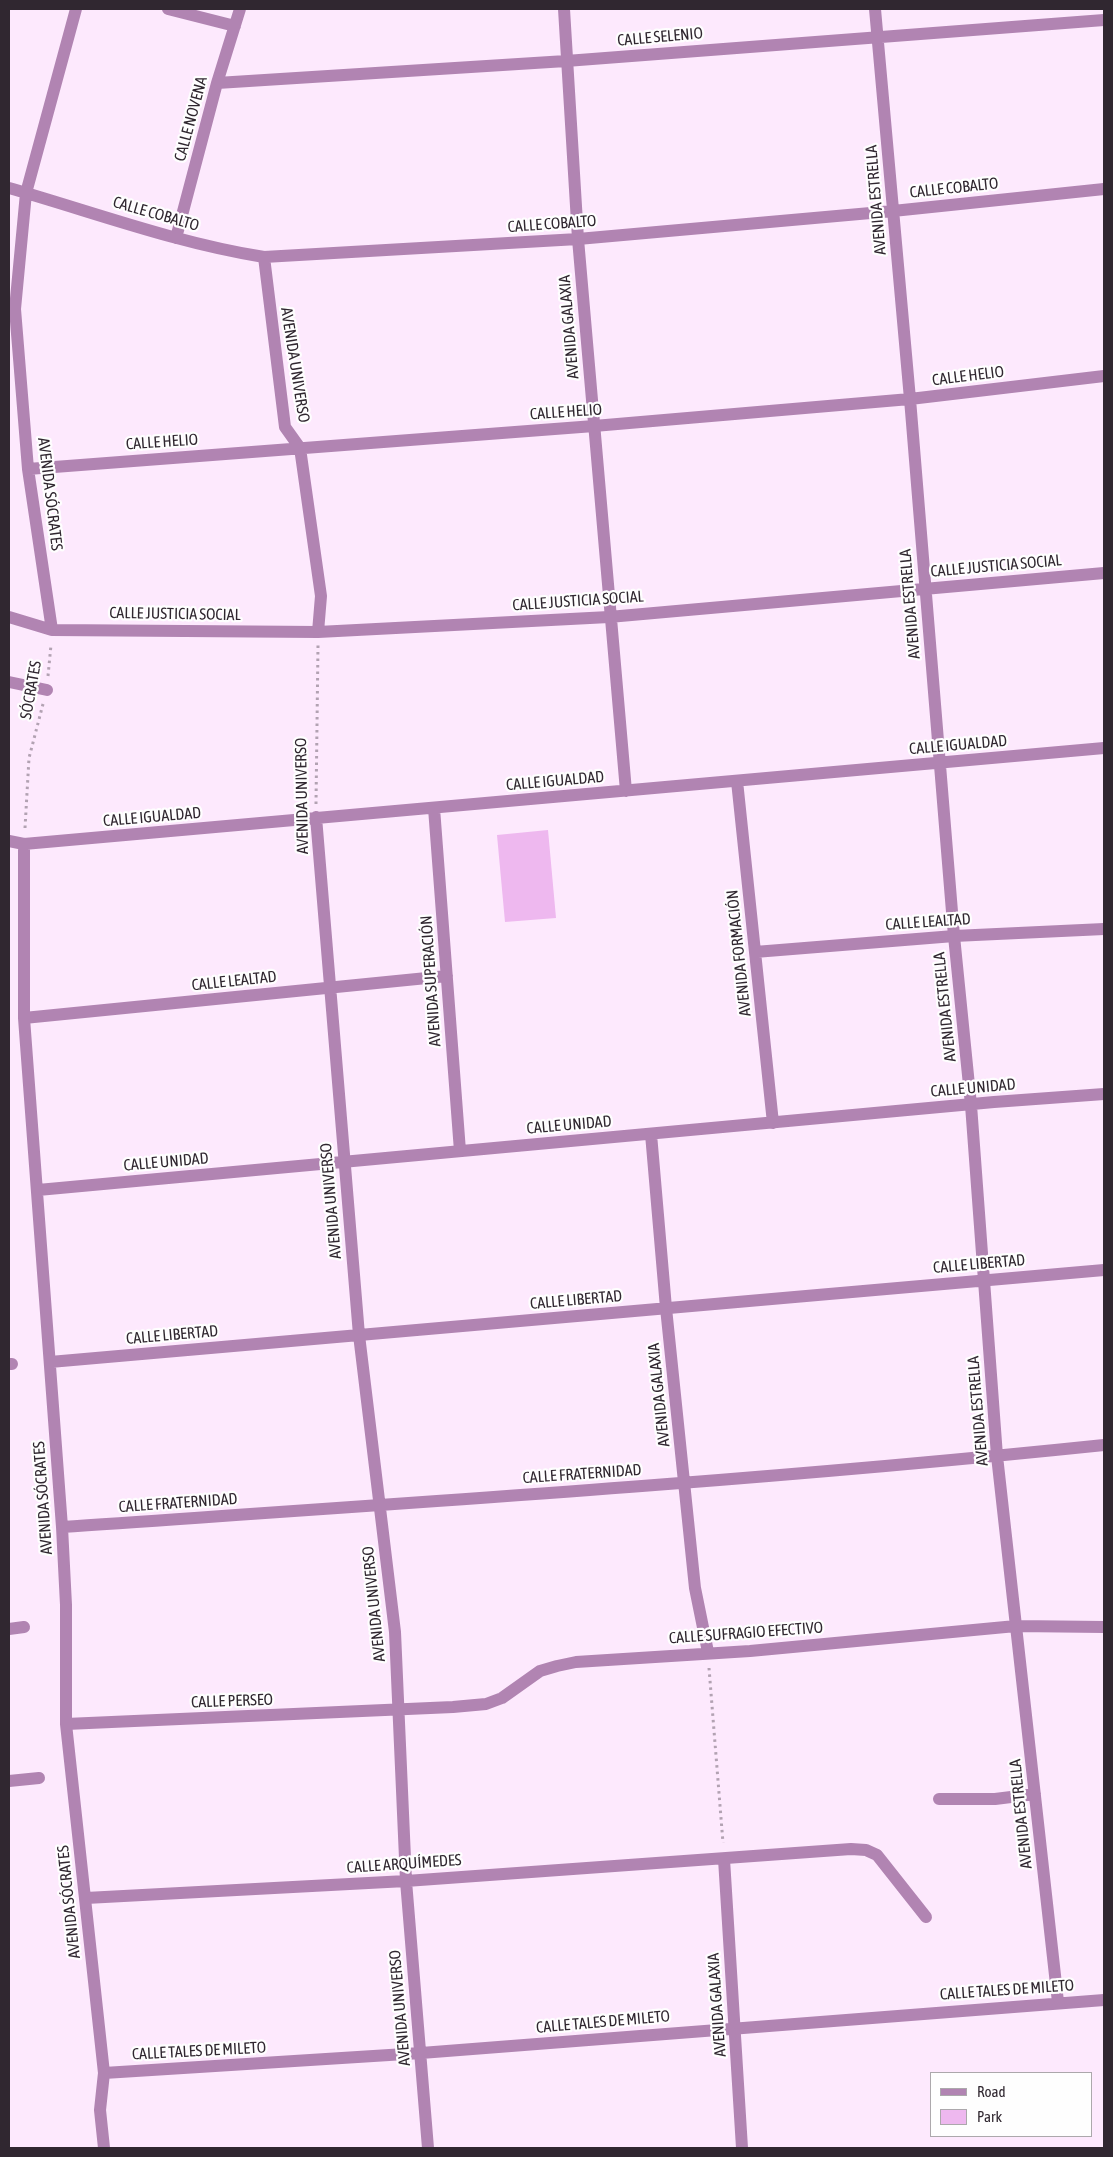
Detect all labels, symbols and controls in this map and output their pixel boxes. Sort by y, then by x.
street label: CALLE SELENIO [616,24,704,50]
street label: CALLE NOVENA [170,75,212,163]
street label: AVENIDA ESTRELLA [862,144,890,256]
street label: CALLE COBALTO [909,174,999,202]
street label: CALLE COBALTO [111,193,201,235]
street label: CALLE COBALTO [507,211,597,237]
street label: AVENIDA GALAXIA [555,274,583,380]
street label: AVENIDA UNIVERSO [276,306,314,424]
street label: CALLE HELIO [931,362,1005,390]
street label: CALLE HELIO [529,400,603,424]
street label: CALLE HELIO [125,430,199,454]
street label: AVENIDA SÓCRATES [34,436,66,552]
street label: AVENIDA ESTRELLA [896,548,924,660]
street label: CALLE JUSTICIA SOCIAL [930,551,1062,581]
street label: CALLE JUSTICIA SOCIAL [512,587,644,615]
street label: CALLE JUSTICIA SOCIAL [109,603,241,625]
street label: SÓCRATES [16,659,46,721]
street label: CALLE IGUALDAD [908,731,1008,759]
street label: AVENIDA UNIVERSO [291,738,313,854]
street label: CALLE IGUALDAD [505,767,605,795]
street label: CALLE IGUALDAD [102,803,202,831]
street label: AVENIDA FORMACIÓN [723,889,755,1017]
street label: CALLE LEALTAD [885,909,971,935]
street label: AVENIDA SUPERACIÓN [417,915,445,1047]
street label: AVENIDA ESTRELLA [930,951,960,1063]
street label: CALLE LEALTAD [191,967,277,995]
street label: CALLE UNIDAD [930,1075,1016,1101]
street label: CALLE UNIDAD [526,1112,612,1138]
street label: AVENIDA UNIVERSO [316,1142,346,1260]
street label: CALLE UNIDAD [123,1149,209,1175]
street label: CALLE LIBERTAD [932,1250,1026,1278]
street label: CALLE LIBERTAD [529,1286,623,1314]
street label: CALLE LIBERTAD [125,1321,219,1349]
street label: AVENIDA GALAXIA [644,1342,674,1448]
street label: AVENIDA ESTRELLA [964,1355,992,1467]
street label: AVENIDA SÓCRATES [29,1441,57,1555]
street label: CALLE FRATERNIDAD [522,1460,642,1488]
street label: CALLE FRATERNIDAD [118,1489,238,1517]
street label: AVENIDA UNIVERSO [358,1545,390,1663]
street label: CALLE SUFRAGIO EFECTIVO [668,1618,824,1648]
street label: CALLE PERSEO [191,1690,273,1712]
street label: AVENIDA ESTRELLA [1006,1758,1036,1870]
street label: AVENIDA SÓCRATES [54,1844,84,1960]
street label: CALLE ARQUÍMEDES [346,1850,462,1878]
street label: AVENIDA UNIVERSO [385,1949,415,2067]
street label: AVENIDA GALAXIA [704,1952,730,2058]
street label: CALLE TALES DE MILETO [939,1976,1075,2004]
street label: CALLE TALES DE MILETO [535,2007,671,2037]
street label: CALLE TALES DE MILETO [131,2038,267,2064]
legend [930,2072,1093,2137]
text: Road [977,2083,1006,2100]
text: Park [977,2108,1002,2125]

